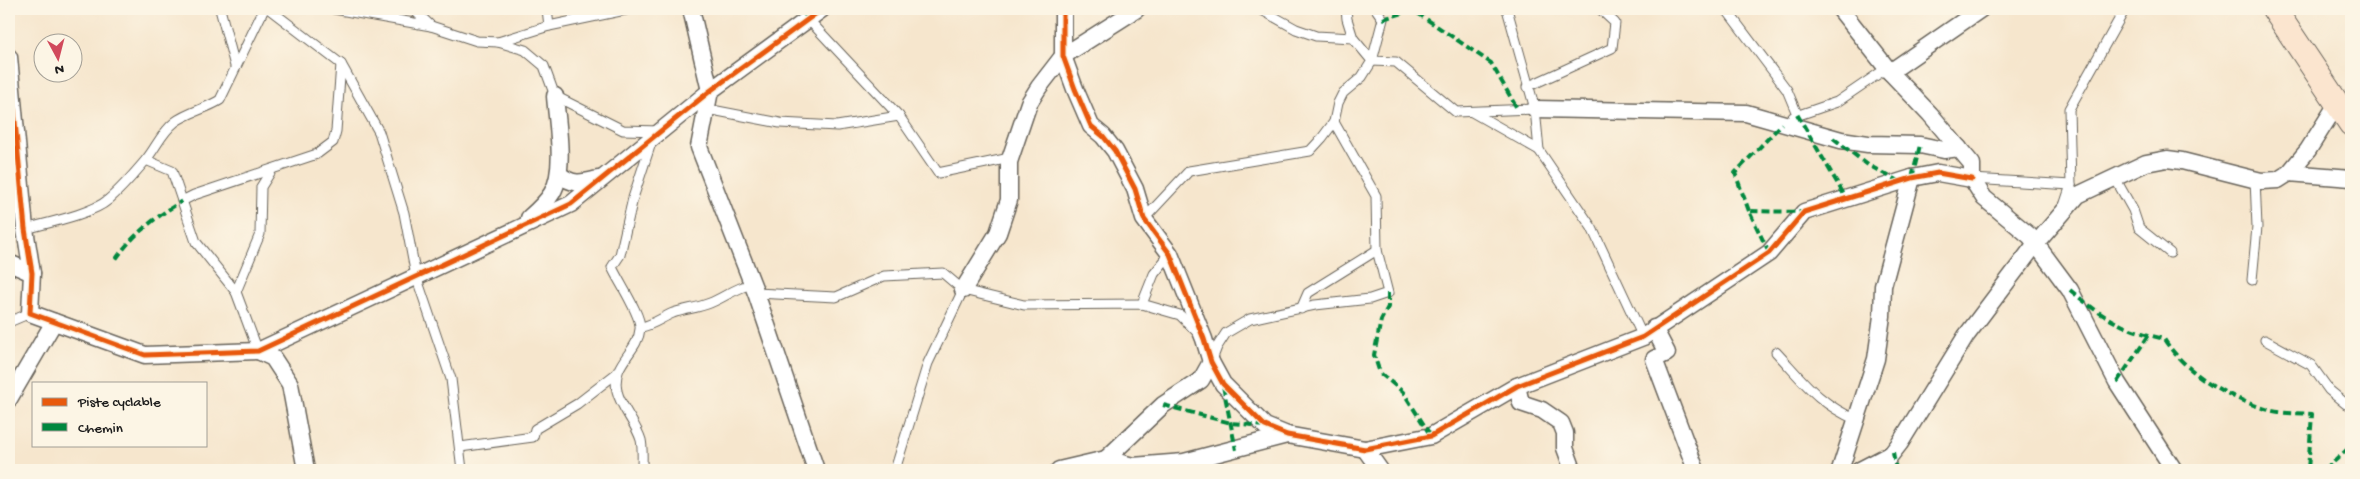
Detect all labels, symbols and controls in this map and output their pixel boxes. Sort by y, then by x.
north arrow [32,32,82,82]
text: N [54,59,65,77]
legend [32,382,208,446]
text: Piste cyclable [77,394,161,412]
text: Chemin [78,420,123,438]

